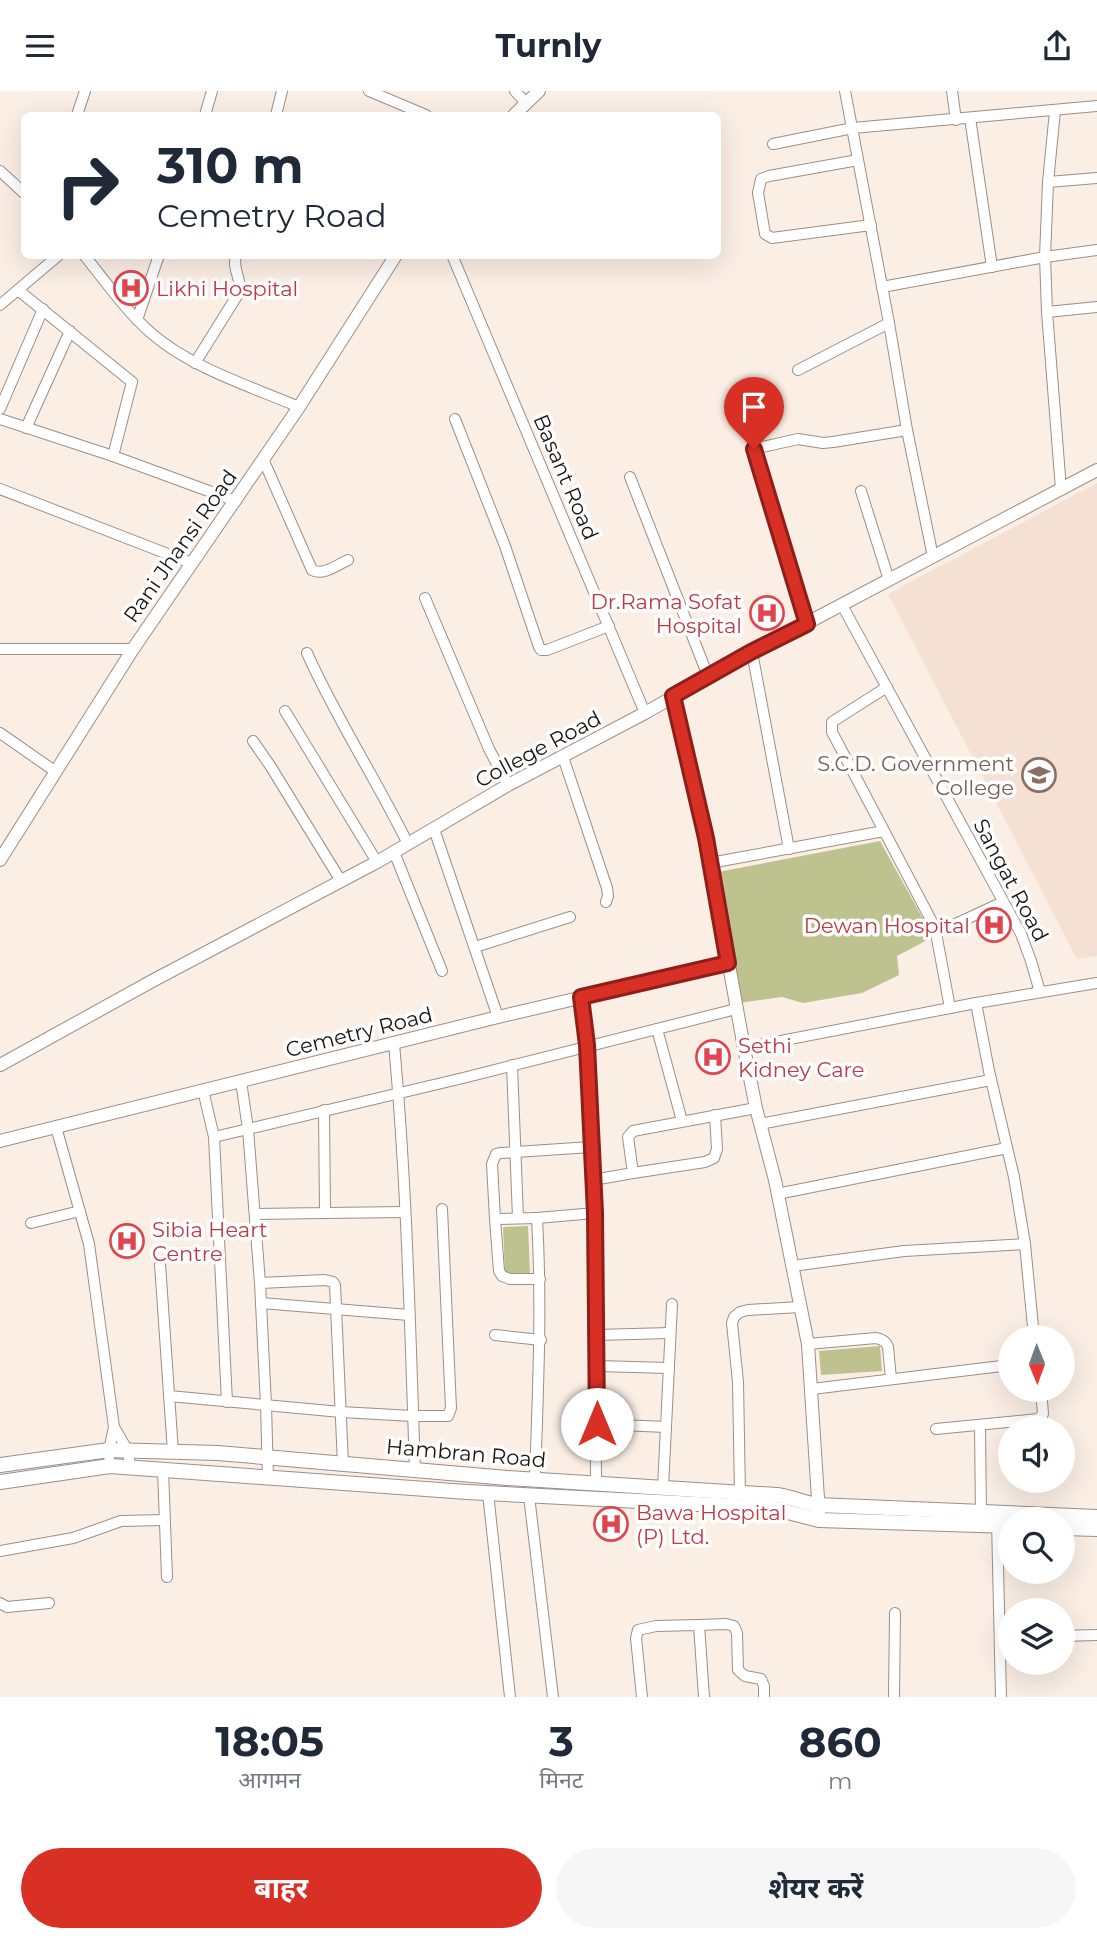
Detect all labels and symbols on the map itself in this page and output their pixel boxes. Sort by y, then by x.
hospital icon: Likhi Hospital [112,269,150,307]
place label: Likhi Hospital [156,276,298,301]
pin [724,377,784,449]
street label: Basant Road [528,410,604,544]
street label: Rani Jhansi Road [118,465,242,627]
place label: Dr.Rama Sofat Hospital [590,589,742,638]
hospital icon: Dr.Rama Sofat Hospital [748,594,786,632]
street label: College Road [471,705,605,793]
place label: S.C.D. Government College [817,751,1014,800]
school or university icon: S.C.D. Government College [1020,756,1058,794]
street label: Sangat Road [968,814,1054,946]
hospital icon: Dewan Hospital [975,906,1013,944]
place label: Dewan Hospital [804,913,970,938]
street label: Cemetry Road [283,1002,435,1062]
place label: Sethi Kidney Care [738,1033,864,1082]
hospital icon: Sethi Kidney Care [694,1038,732,1076]
place label: Sibia Heart Centre [152,1217,267,1266]
hospital icon: Sibia Heart Centre [108,1222,146,1260]
north arrow [998,1325,1074,1402]
position arrow [560,1387,634,1461]
street label: Hambran Road [385,1434,547,1472]
place label: Bawa Hospital (P) Ltd. [636,1500,786,1549]
hospital icon: Bawa Hospital (P) Ltd. [592,1505,630,1543]

